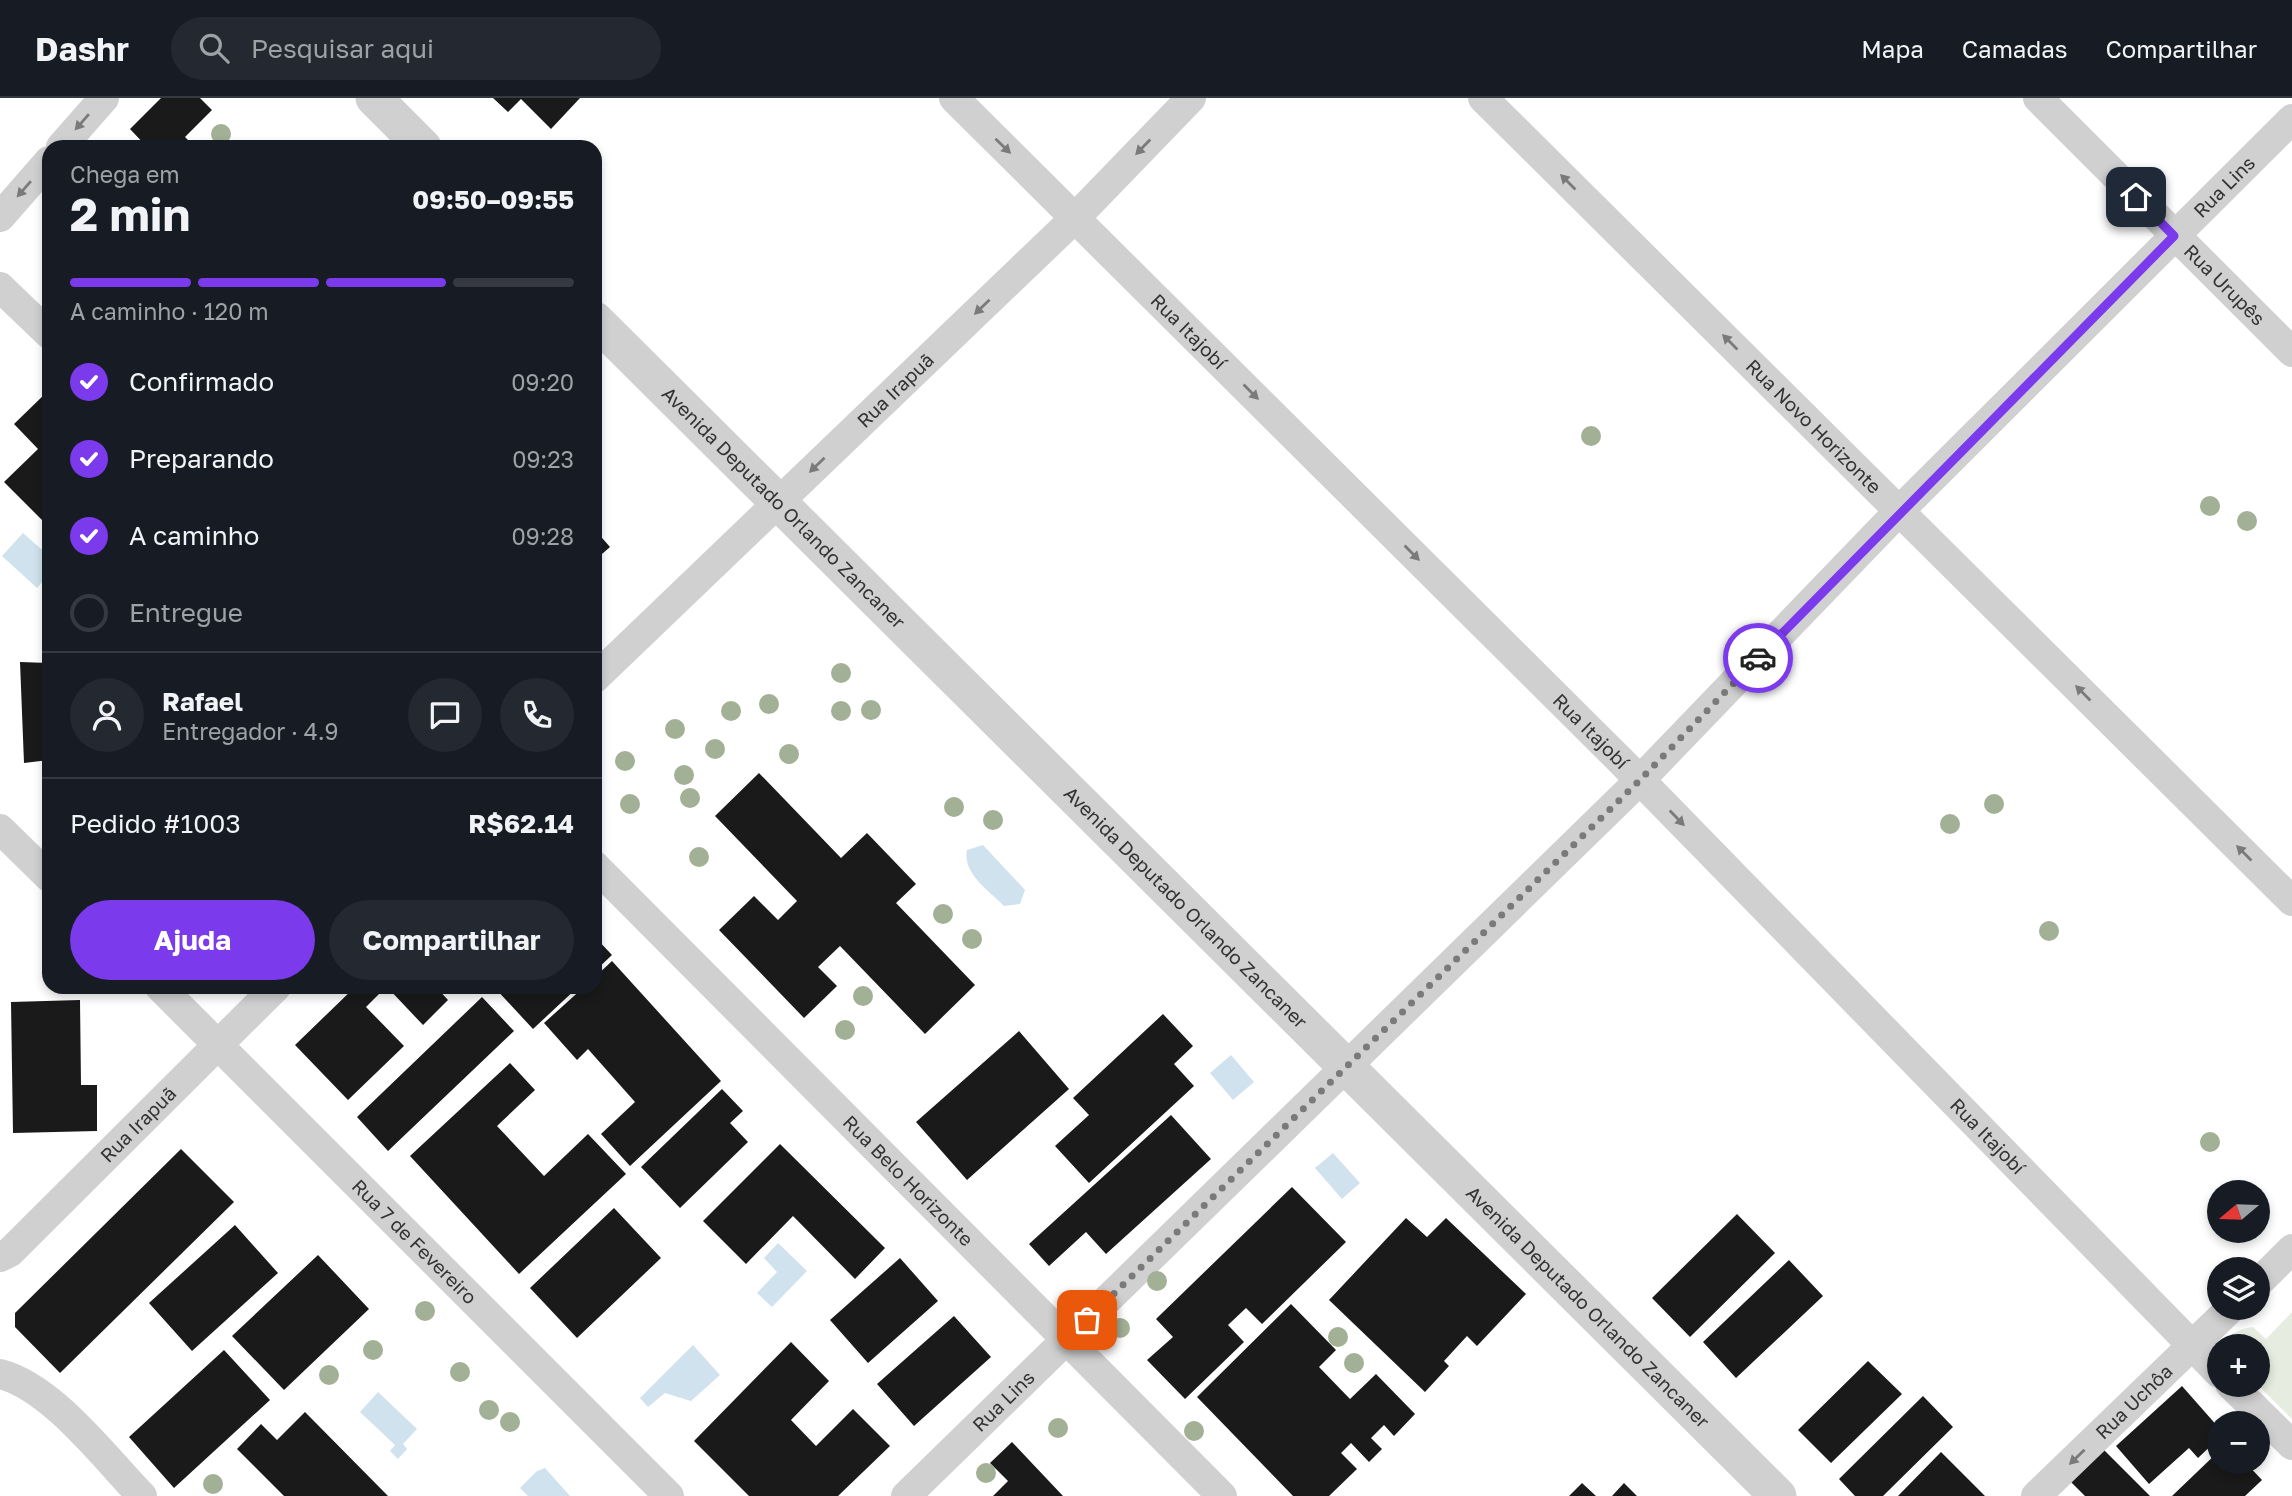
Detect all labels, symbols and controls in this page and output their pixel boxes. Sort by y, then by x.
search box [171,17,661,80]
text: Dashr [35,29,129,68]
icon: search [195,29,233,67]
text: Pesquisar aqui [251,33,434,64]
text: Mapa [1861,34,1924,63]
text: Camadas [1962,34,2067,63]
text: Compartilhar [2105,34,2257,63]
one-way arrow [75,114,90,131]
one-way arrow [994,137,1011,153]
one-way arrow [1136,138,1152,155]
street label: Rua Lins [2188,151,2259,222]
text: Chega em [70,160,180,188]
pin [2106,167,2166,227]
one-way arrow [1560,175,1577,191]
icon: home [2117,178,2155,216]
one-way arrow [17,180,33,197]
text: 09:50–09:55 [412,184,574,215]
text: 2 min [70,186,190,241]
street label: Rua Urupês [2180,239,2270,330]
street label: Rua Itajobí [1147,289,1233,375]
text: A caminho · 120 m [70,297,269,325]
one-way arrow [973,298,990,315]
one-way arrow [1722,335,1739,351]
street label: Rua Irapuã [852,348,938,432]
street label: Rua Novo Horizonte [1742,354,1886,498]
icon: check [70,363,108,401]
text: Confirmado [129,366,274,397]
text: 09:20 [511,368,574,396]
street label: Avenida Deputado Orlando Zancaner [658,381,911,633]
one-way arrow [1243,384,1260,401]
icon: check [70,440,108,478]
text: Preparando [129,443,274,474]
text: 09:23 [512,445,574,473]
one-way arrow [809,456,826,473]
icon: check [70,517,108,555]
text: A caminho [129,520,259,551]
text: 09:28 [512,522,574,550]
one-way arrow [1404,544,1420,561]
text: Entregue [129,597,243,628]
courier [1723,623,1793,693]
icon: car [1739,639,1777,677]
button: person [70,678,144,752]
button: chat [408,678,482,752]
button: phone [500,678,574,752]
one-way arrow [2074,684,2091,701]
text: Rafael [162,686,243,717]
street label: Rua Itajobí [1549,688,1635,775]
text: Entregador · 4.9 [162,717,339,745]
street label: Avenida Deputado Orlando Zancaner [1060,781,1313,1033]
text: Pedido #1003 [70,808,241,839]
text: R$62.14 [468,808,574,839]
one-way arrow [1668,809,1684,826]
one-way arrow [2236,845,2252,862]
button: Ajuda [70,900,315,980]
button: Compartilhar [329,900,574,980]
street label: Rua Irapuã [95,1081,180,1167]
street label: Rua Itajobí [1946,1093,2032,1180]
street label: Rua Belo Horizonte [839,1110,978,1250]
street label: Rua 7 de Fevereiro [348,1174,482,1308]
north arrow [2207,1180,2270,1242]
map controls [2207,1180,2270,1474]
street label: Avenida Deputado Orlando Zancaner [1462,1181,1715,1433]
button: layers [2207,1257,2270,1320]
pin [1057,1290,1117,1350]
icon: bag [1068,1301,1106,1339]
button: + [2207,1334,2270,1397]
street label: Rua Uchôa [2090,1359,2177,1443]
street label: Rua Lins [967,1365,1039,1436]
button: − [2207,1411,2270,1474]
one-way arrow [2069,1448,2086,1464]

